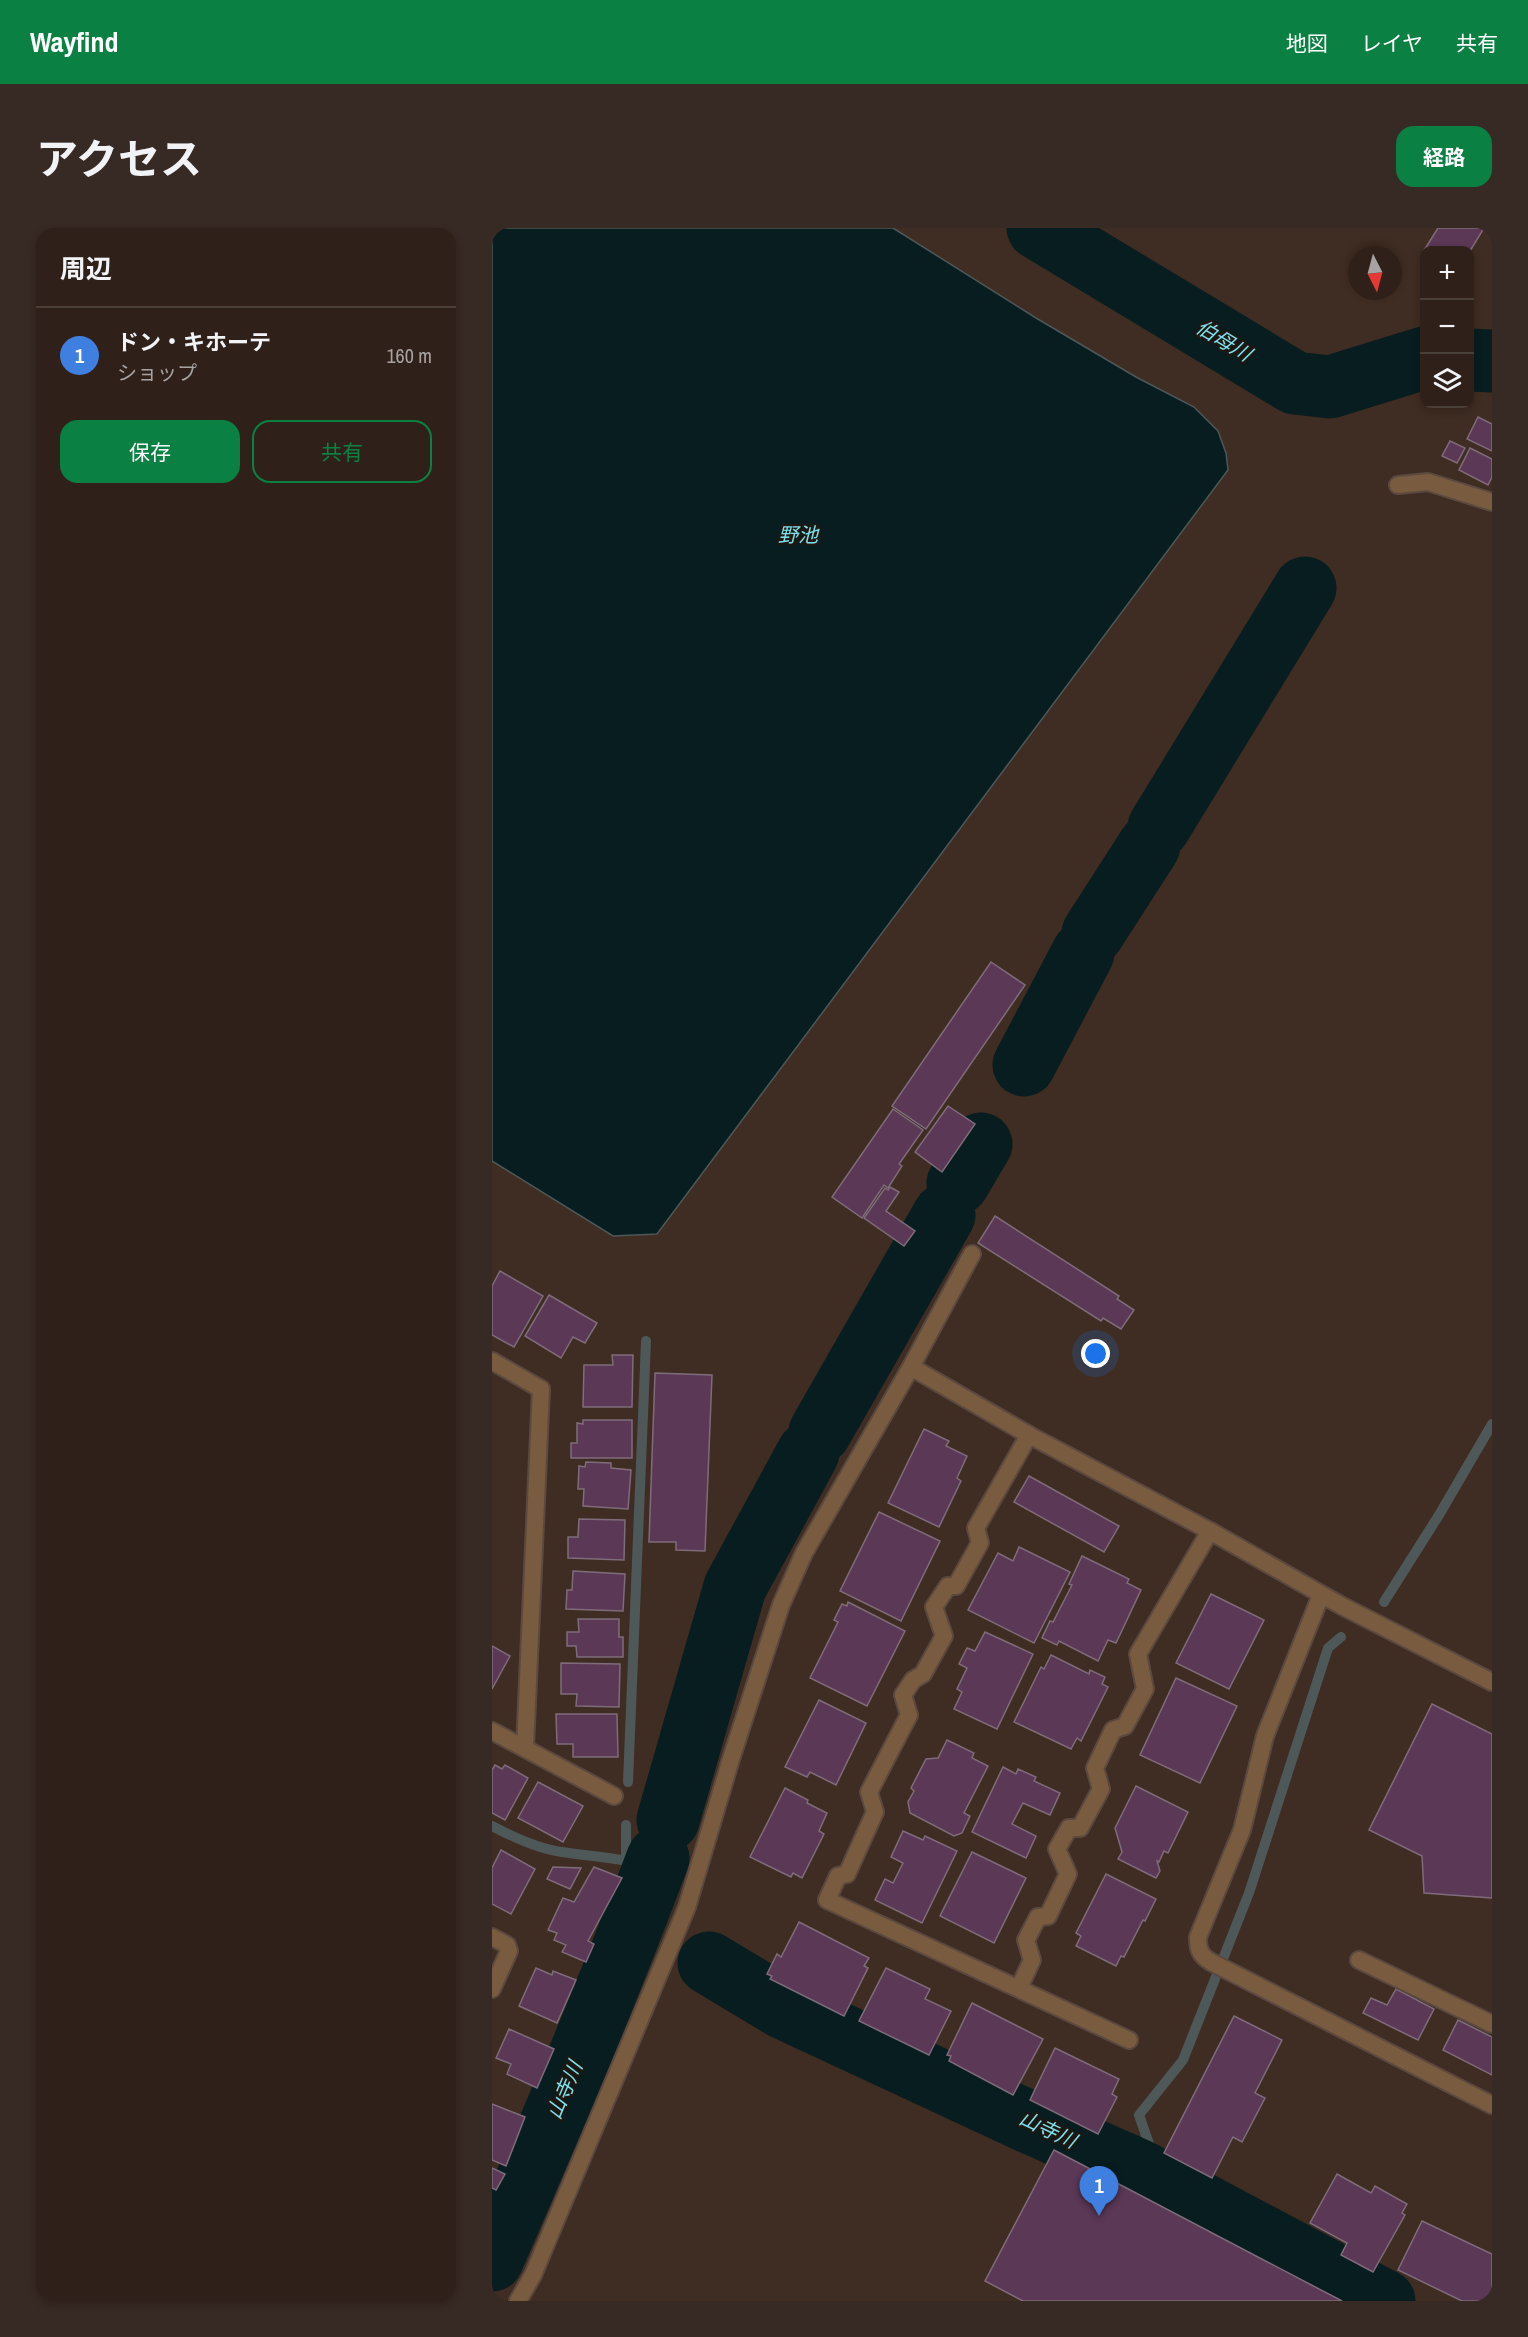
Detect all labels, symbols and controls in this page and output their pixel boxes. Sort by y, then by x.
text: Wayfind [30,23,118,61]
text: 地図 [1286,29,1328,58]
text: レイヤ [1361,29,1423,58]
text: 共有 [1456,29,1498,58]
button: 経路 [1396,126,1492,187]
text: アクセス [36,131,202,187]
north arrow [1348,246,1402,300]
map controls [1420,246,1474,408]
button: + [1420,246,1474,300]
text: 周辺 [60,251,112,286]
button: − [1420,300,1474,354]
water label: 伯母川 [1191,313,1258,368]
text: ドン・キホーテ [117,327,271,357]
text: 1 [75,342,84,369]
text: 160 m [386,342,432,369]
button: layers [1420,354,1474,408]
text: ショップ [117,359,197,386]
button: 保存 [60,420,240,483]
button: 共有 [252,420,432,483]
water label: 野池 [778,521,820,548]
your location [1081,1339,1110,1368]
water label: 山寺川 [540,2055,589,2123]
water label: 山寺川 [1015,2104,1083,2155]
pin: 1 [1080,2166,1118,2216]

